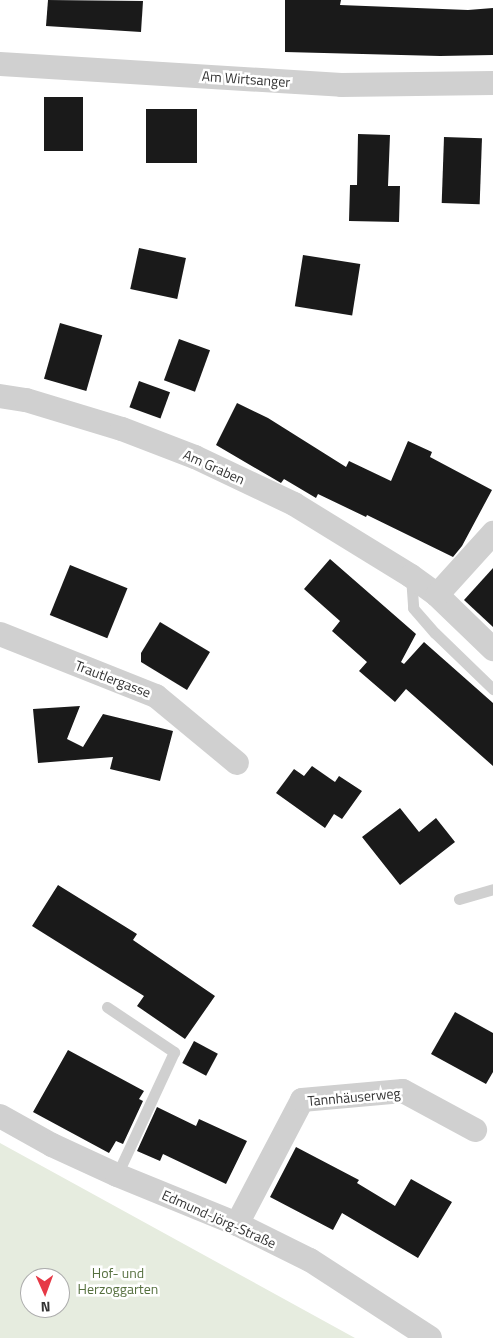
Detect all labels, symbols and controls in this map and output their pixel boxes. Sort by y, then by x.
street label: Am Wirtsanger [201,68,291,90]
street label: Am Graben [181,446,247,488]
street label: Trautlergasse [73,657,153,701]
street label: Tannhäuserweg [307,1085,401,1109]
street label: Edmund-Jörg-Straße [159,1186,279,1252]
park label: Hof- und Herzoggarten [78,1265,158,1298]
north arrow [20,1268,70,1318]
text: N [40,1297,51,1318]

